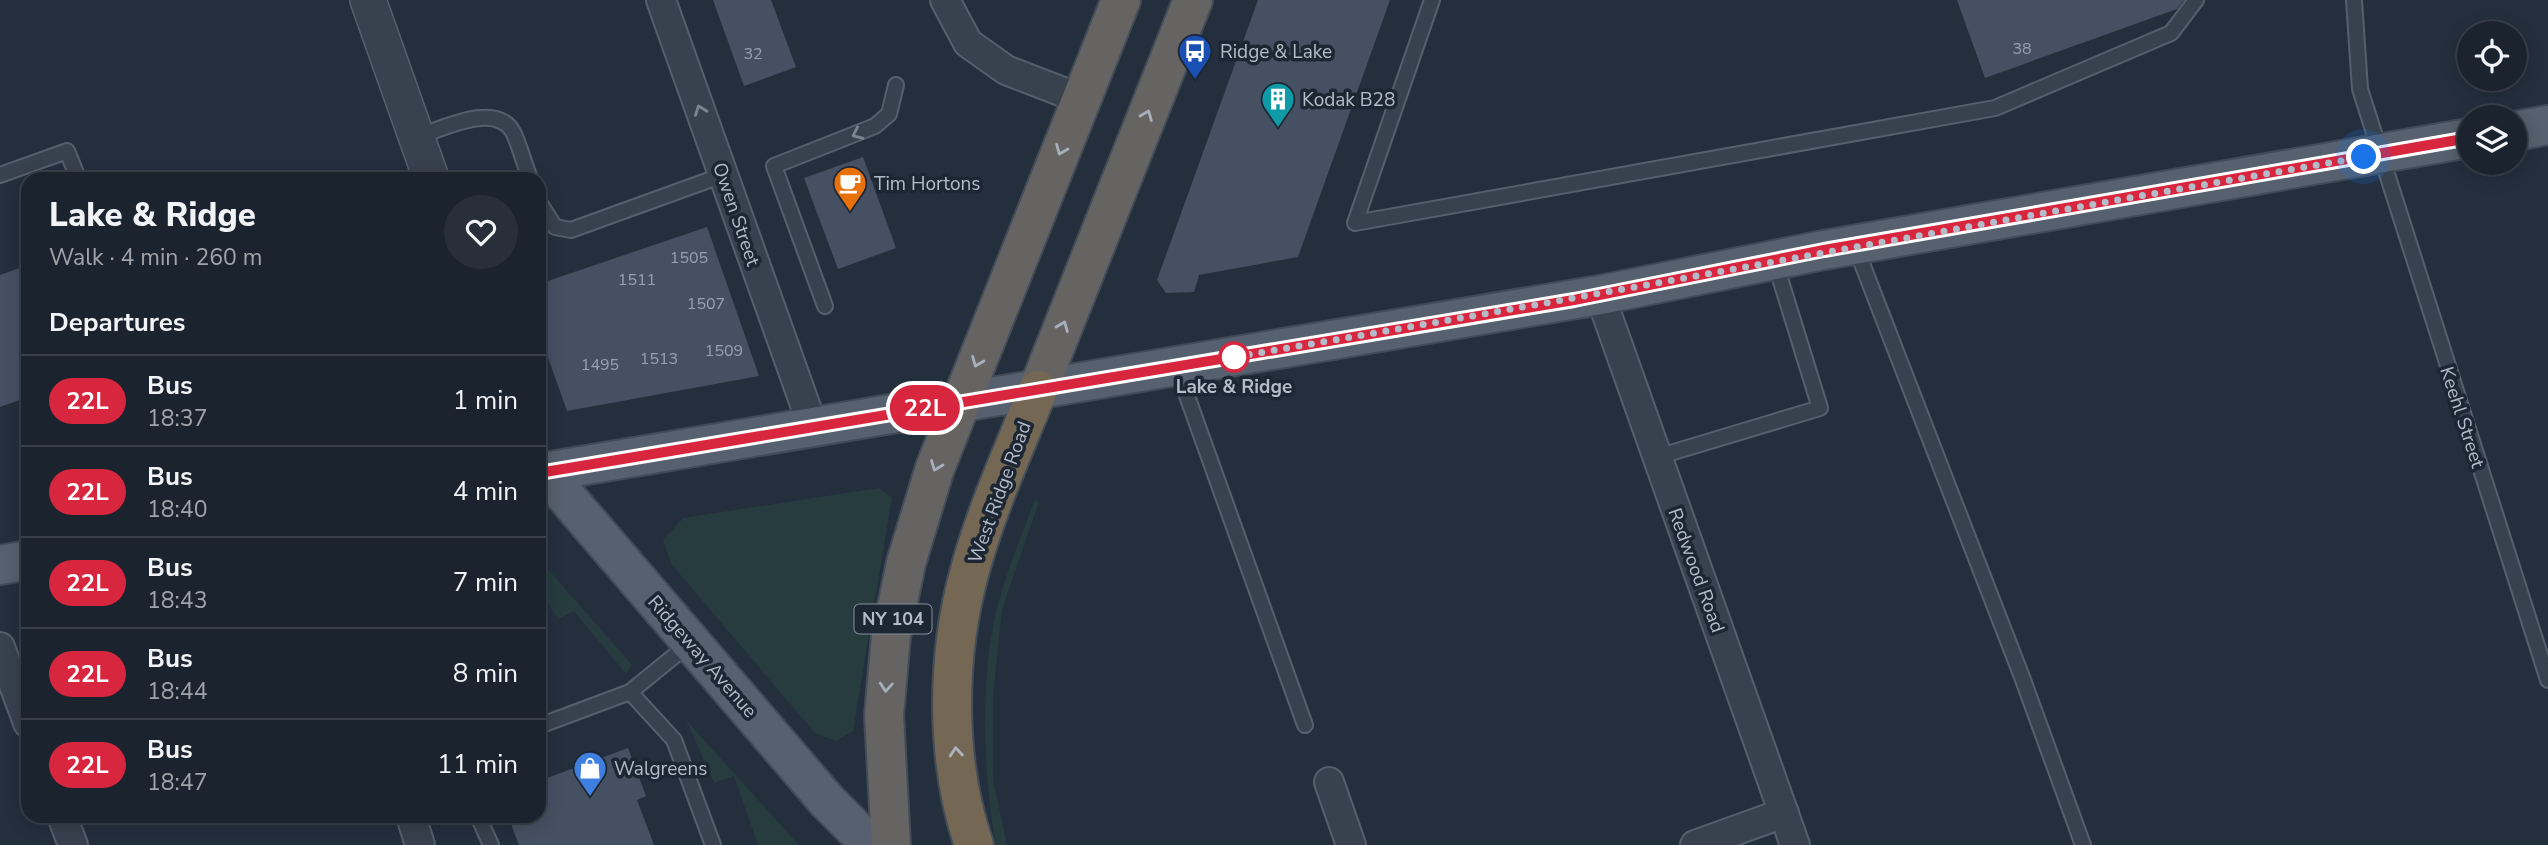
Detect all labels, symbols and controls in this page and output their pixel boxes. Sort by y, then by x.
map controls [2457,21,2527,175]
button: locate [2457,21,2527,91]
bus stop icon: Ridge & Lake [1176,32,1214,81]
house number: 38 [2012,38,2032,60]
place label: Ridge & Lake [1220,39,1332,65]
house number: 32 [743,43,763,65]
building icon: Kodak B28 [1259,80,1297,129]
place label: Kodak B28 [1302,87,1395,113]
one-way arrow [695,105,709,117]
button: layers [2457,105,2527,175]
one-way arrow [1139,110,1153,122]
one-way arrow [852,126,864,140]
your location [2346,139,2381,174]
one-way arrow [1055,144,1069,156]
street label: Owen Street [706,159,766,270]
cafe icon: Tim Hortons [831,164,869,213]
place label: Tim Hortons [874,171,980,197]
text: Lake & Ridge [49,193,256,238]
button: heart [444,195,518,269]
text: Walk · 4 min · 260 m [49,242,262,273]
house number: 1505 [670,247,708,269]
house number: 1511 [618,269,656,291]
house number: 1507 [687,293,725,315]
text: Departures [49,305,185,340]
one-way arrow [1054,321,1068,333]
house number: 1509 [705,340,743,362]
marker: Lake & Ridge [1219,342,1249,372]
house number: 1513 [640,348,678,370]
house number: 1495 [581,354,619,376]
one-way arrow [972,355,986,367]
street label: Keehl Street [2433,363,2491,472]
text: Bus [147,368,193,403]
place label: Lake & Ridge [1176,374,1292,400]
text: 1 min [453,383,518,418]
text: 22L [66,385,109,417]
line badge: 22L [885,385,965,431]
text: 22L [904,392,946,424]
text: 18:37 [147,403,207,434]
street label: West Ridge Road [962,418,1038,567]
text: Bus [147,459,193,494]
one-way arrow [931,459,945,471]
text: 4 min [453,474,518,509]
text: 22L [66,476,109,508]
text: 18:40 [147,494,207,525]
street label: Redwood Road [1661,504,1731,636]
text: Bus [147,550,193,585]
text: 7 min [453,565,518,600]
text: 22L [66,567,109,599]
text: 18:43 [147,585,207,616]
street label: Ridgeway Avenue [642,590,763,723]
road number: NY 104 [854,604,931,634]
text: Bus [147,641,193,676]
text: 8 min [453,656,518,691]
text: 22L [66,658,109,690]
text: 18:44 [147,676,207,707]
one-way arrow [879,682,894,693]
text: Bus [147,732,193,767]
one-way arrow [949,746,964,757]
text: 11 min [437,747,518,782]
text: 22L [66,749,109,781]
shop icon: Walgreens [571,749,609,798]
place label: Walgreens [614,756,707,782]
text: 18:47 [147,767,207,798]

